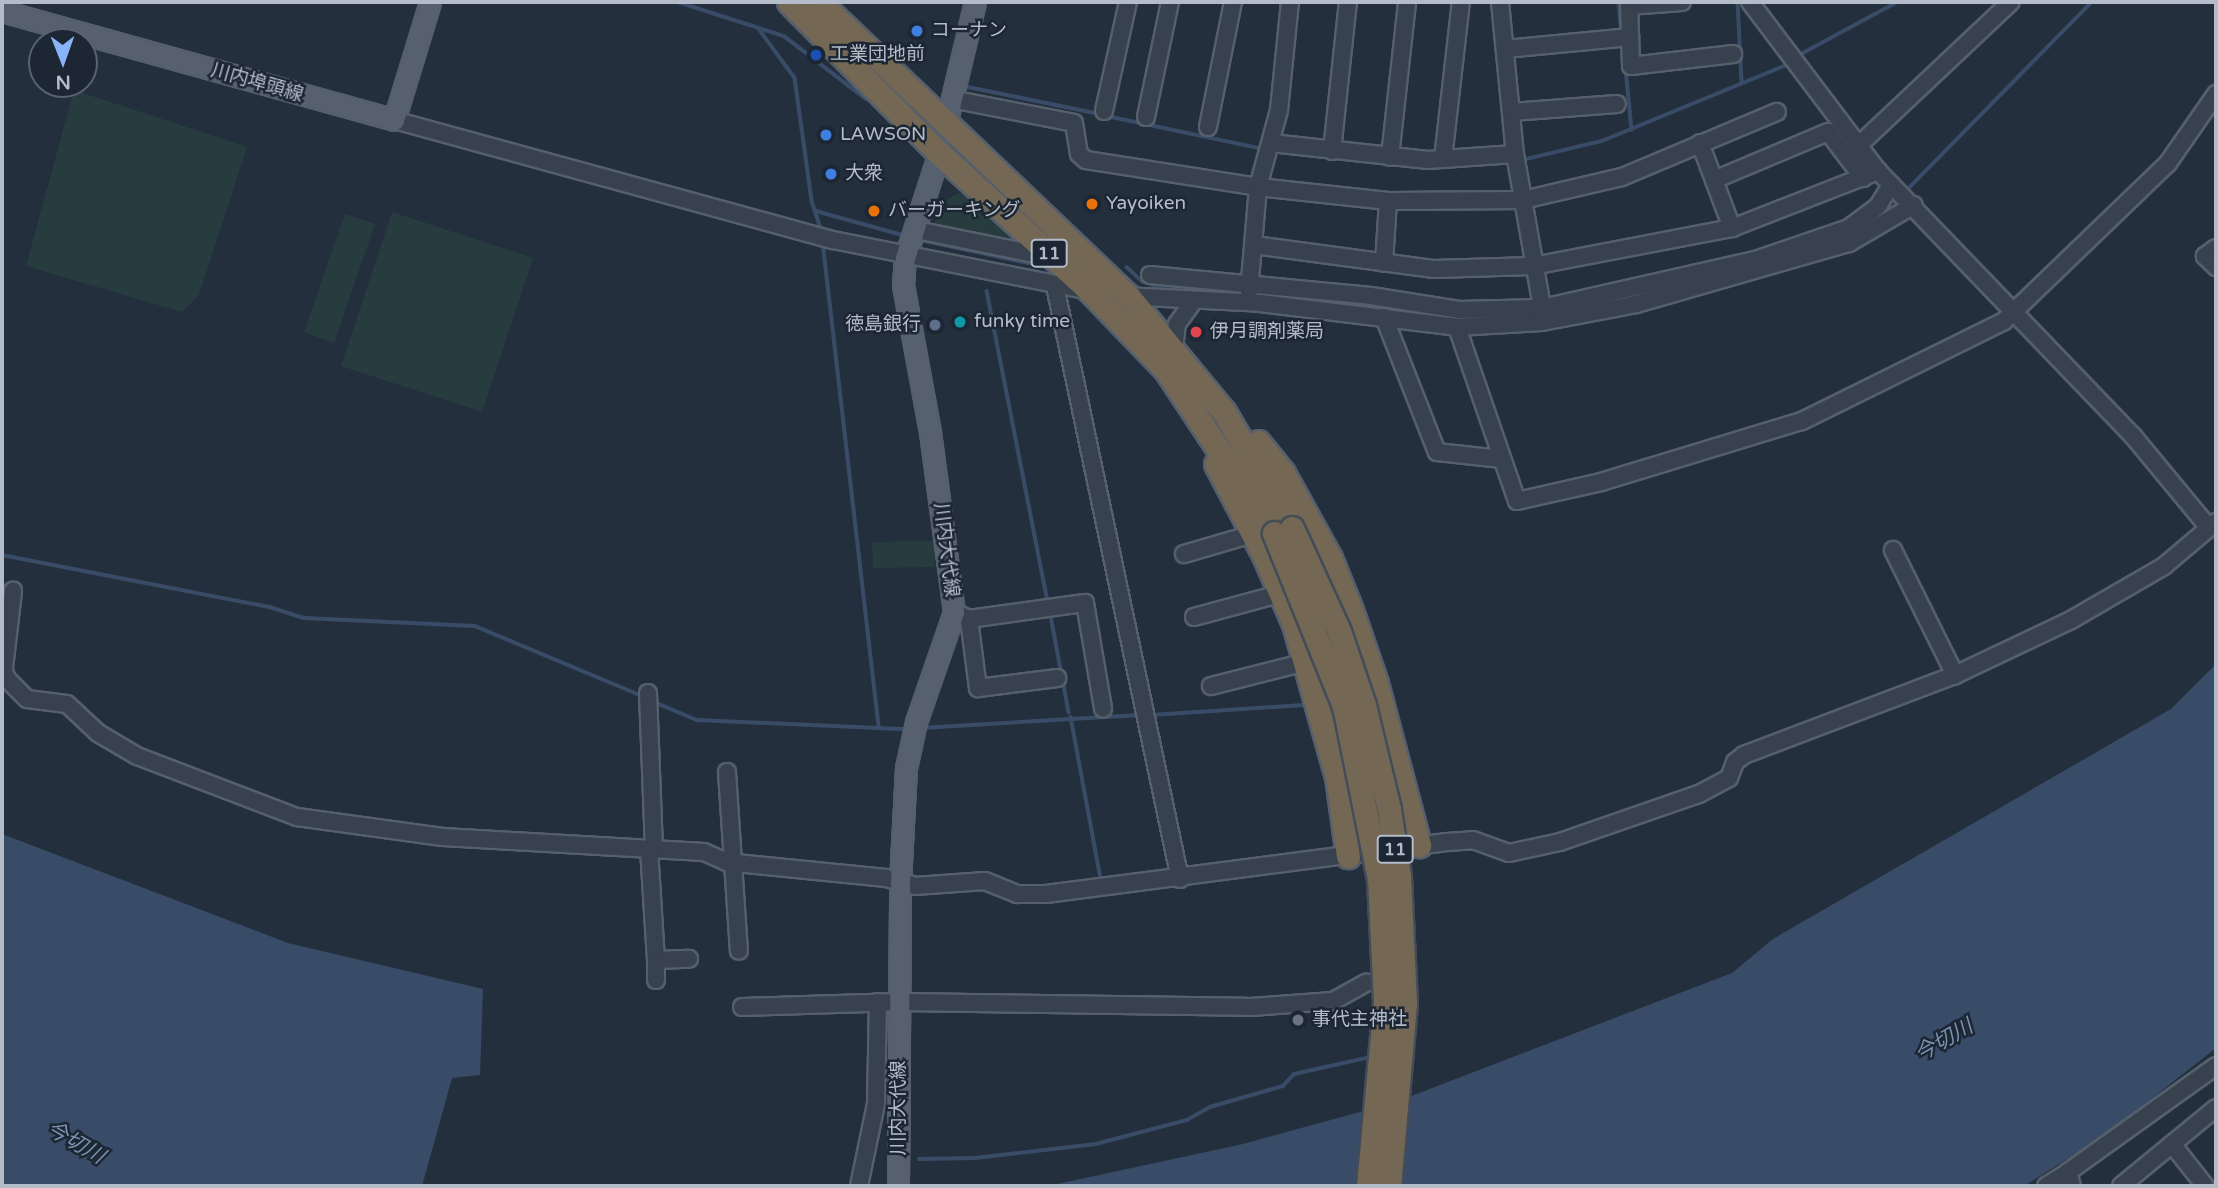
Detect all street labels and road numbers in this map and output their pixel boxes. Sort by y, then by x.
street label: 川内埠頭線 [208,59,306,107]
road number: 11 [1030,239,1068,268]
street label: 川内大代線 [929,501,963,599]
road number: 11 [1376,834,1414,864]
street label: 川内大代線 [888,1061,910,1155]

